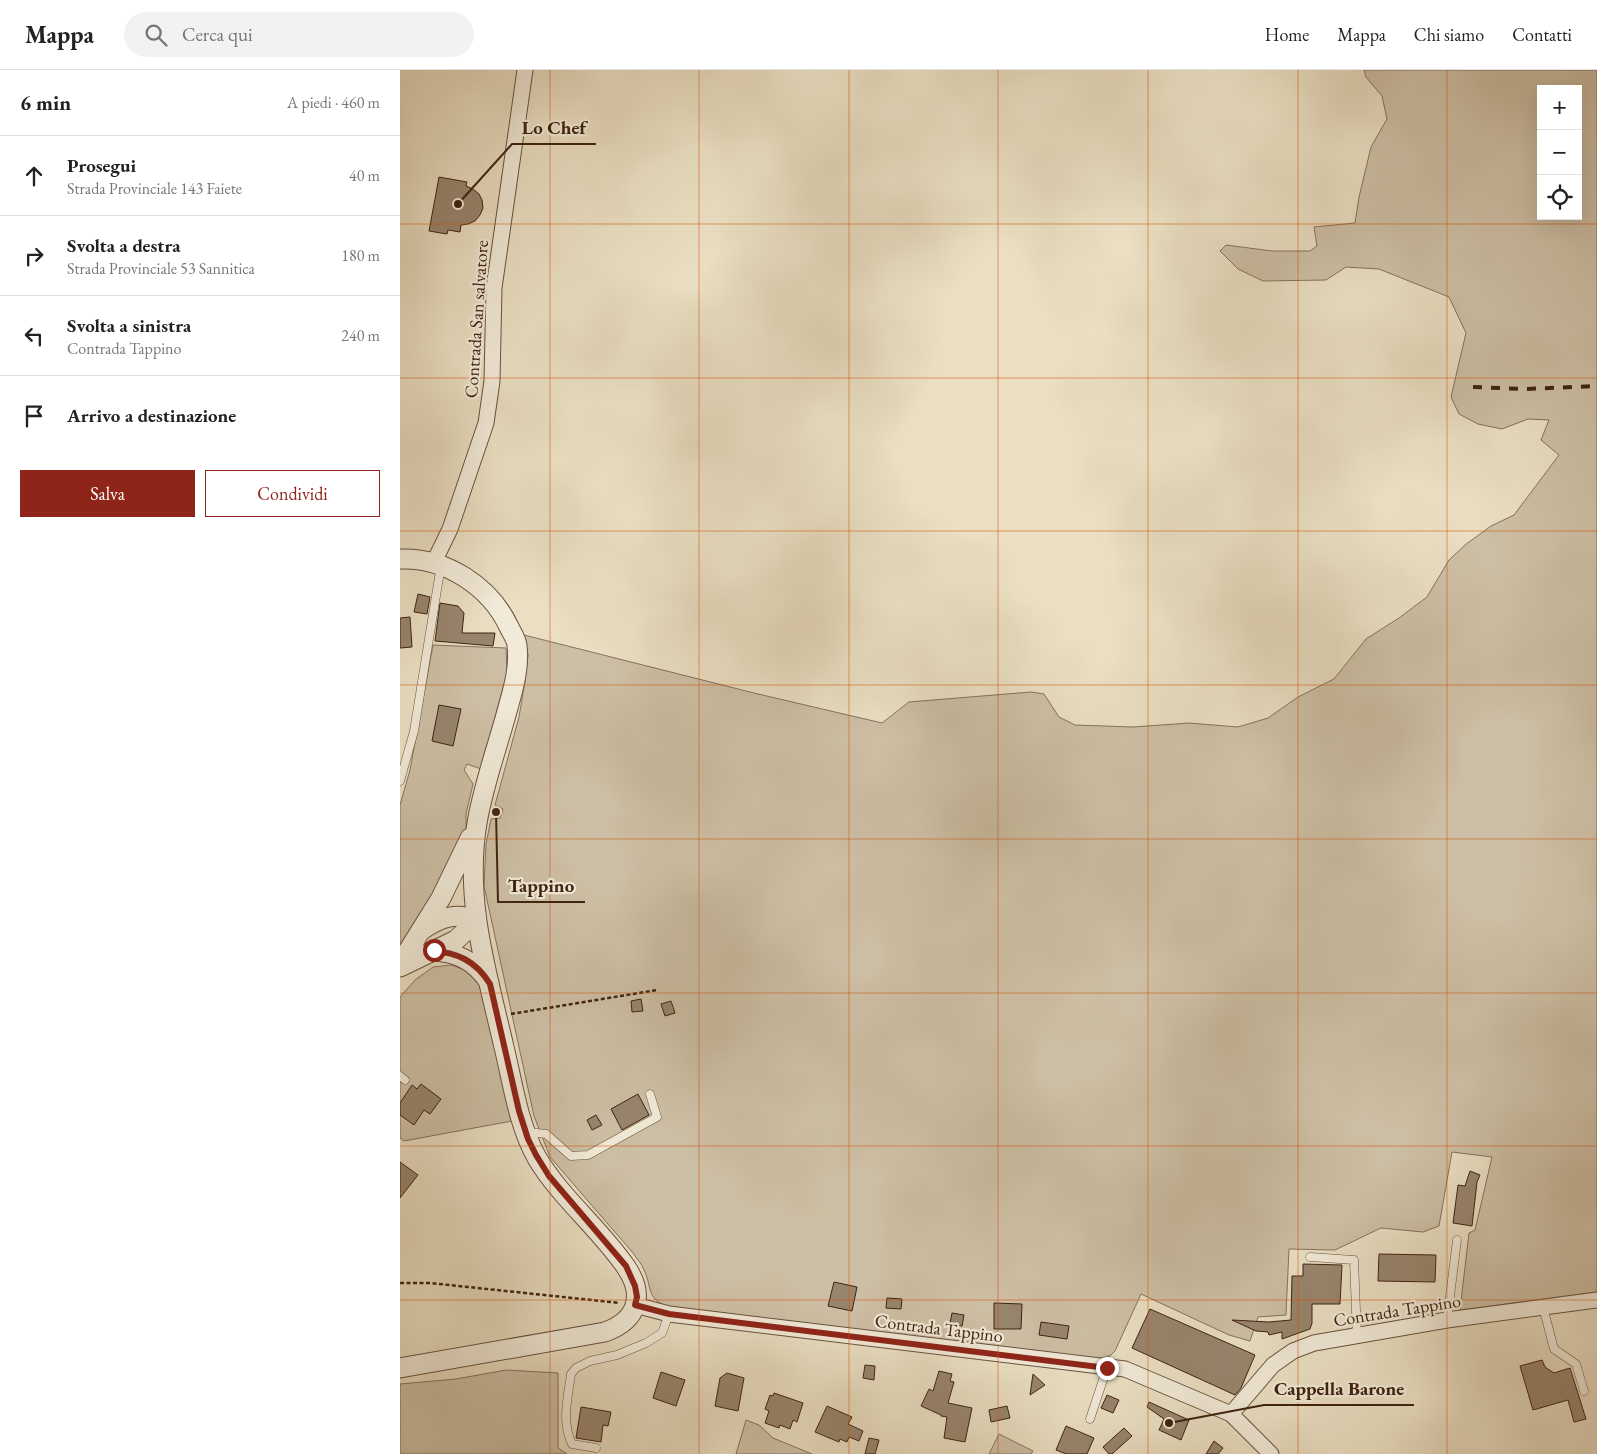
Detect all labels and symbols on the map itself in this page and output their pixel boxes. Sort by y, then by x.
callout: Lo Chef [512,110,596,144]
text: Lo Chef [522,115,588,140]
street label: Contrada San salvatore [459,239,493,399]
callout: Tappino [498,868,585,902]
text: Tappino [508,873,575,898]
route start [423,939,446,962]
street label: Contrada Tappino [1332,1289,1462,1331]
street label: Contrada Tappino [874,1309,1004,1347]
route end [1096,1357,1119,1380]
callout: Cappella Barone [1264,1371,1414,1405]
text: Cappella Barone [1274,1376,1404,1401]

